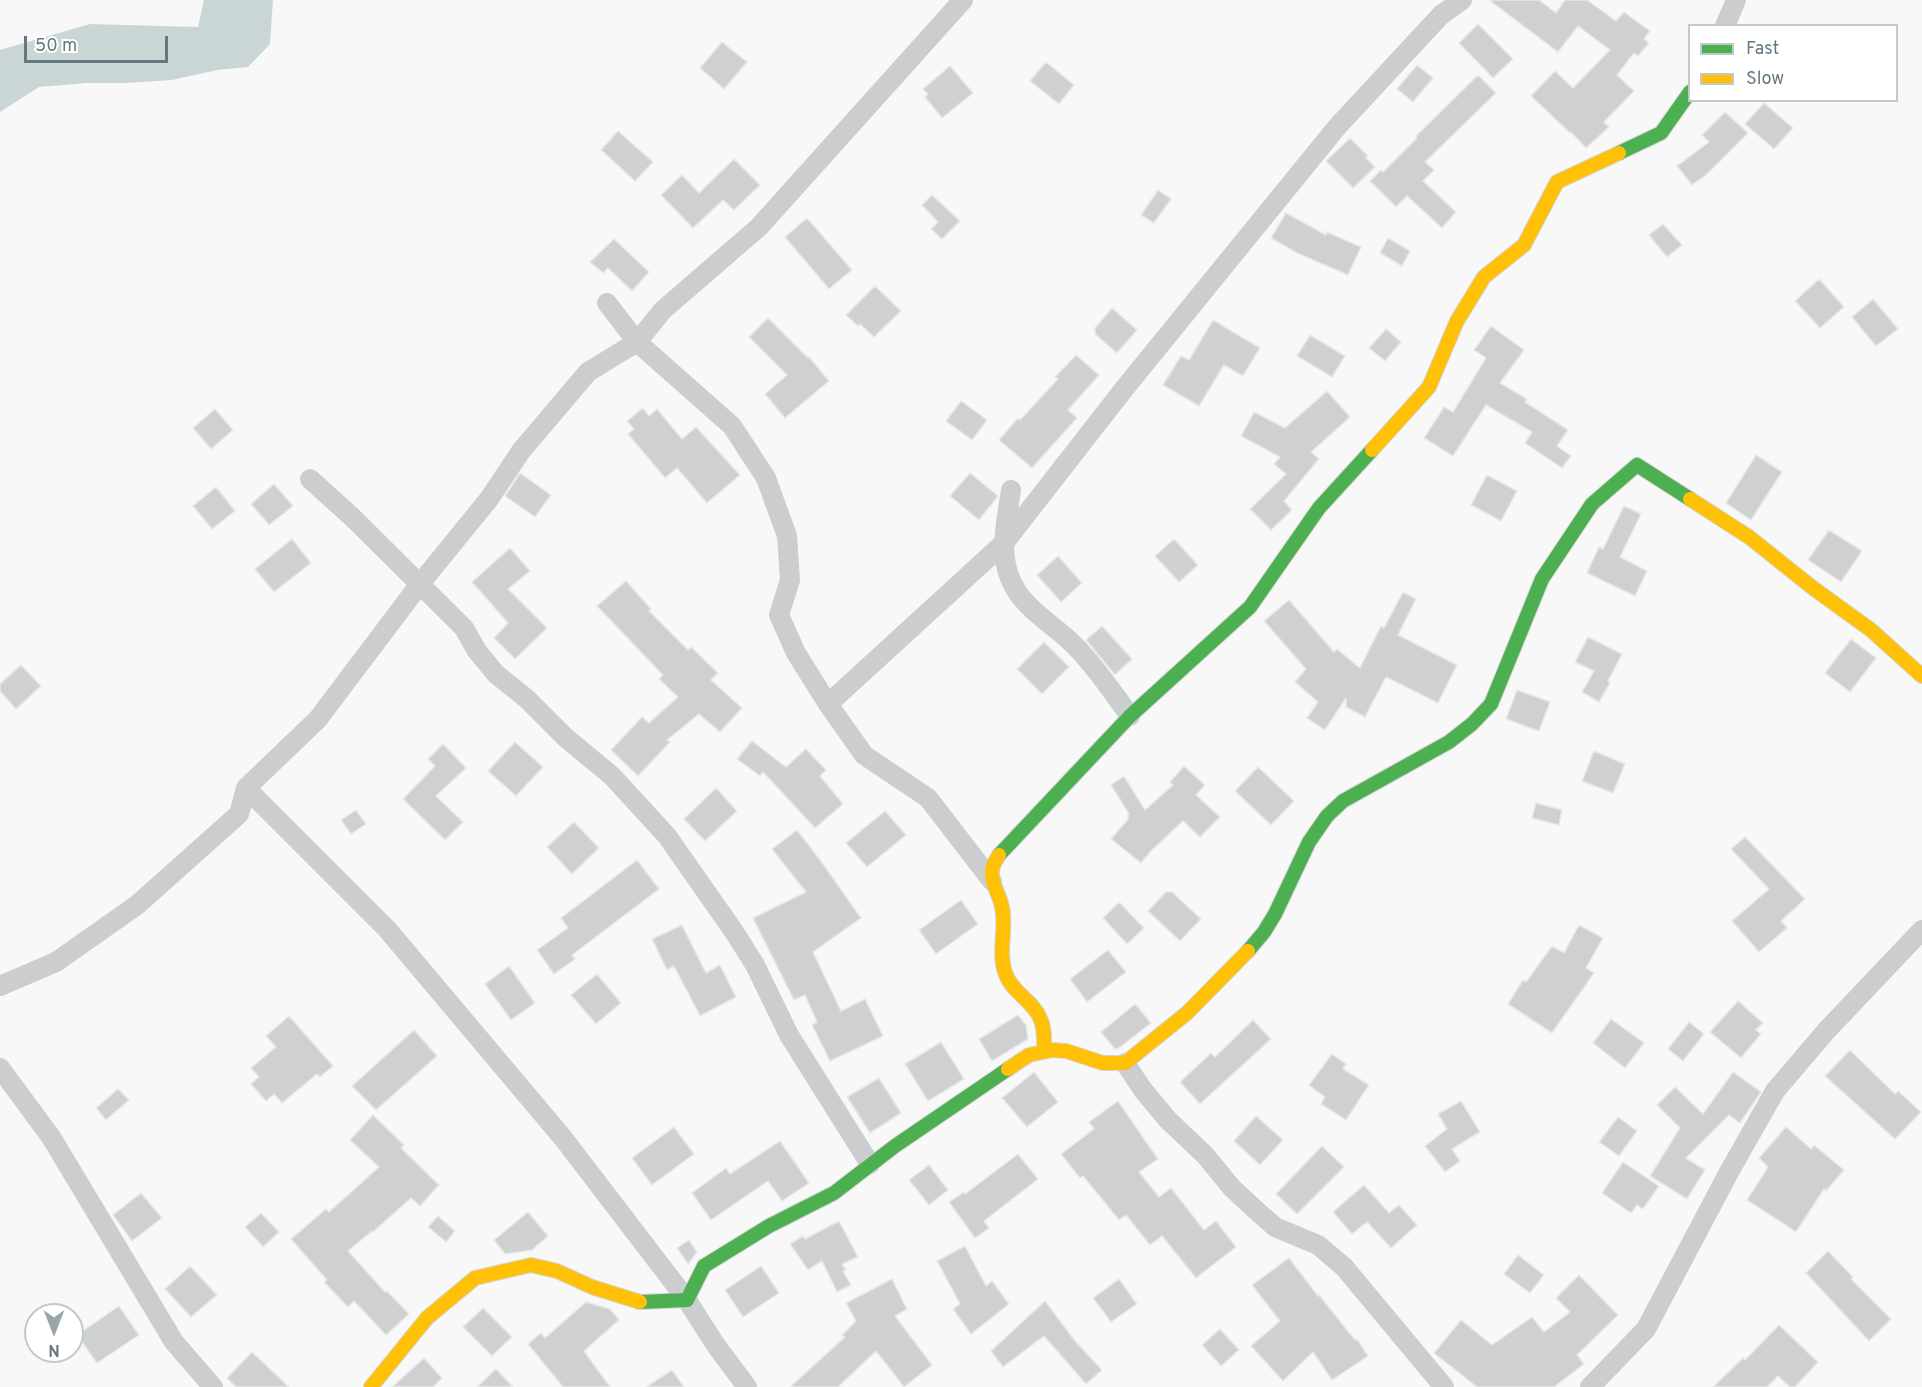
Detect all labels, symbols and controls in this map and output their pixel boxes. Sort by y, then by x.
scale bar [27,24,171,62]
legend [1688,24,1898,102]
text: 50 m [35,35,77,58]
text: Fast [1746,38,1779,61]
text: Slow [1746,68,1784,91]
north arrow [24,1303,84,1363]
text: N [48,1339,60,1359]

